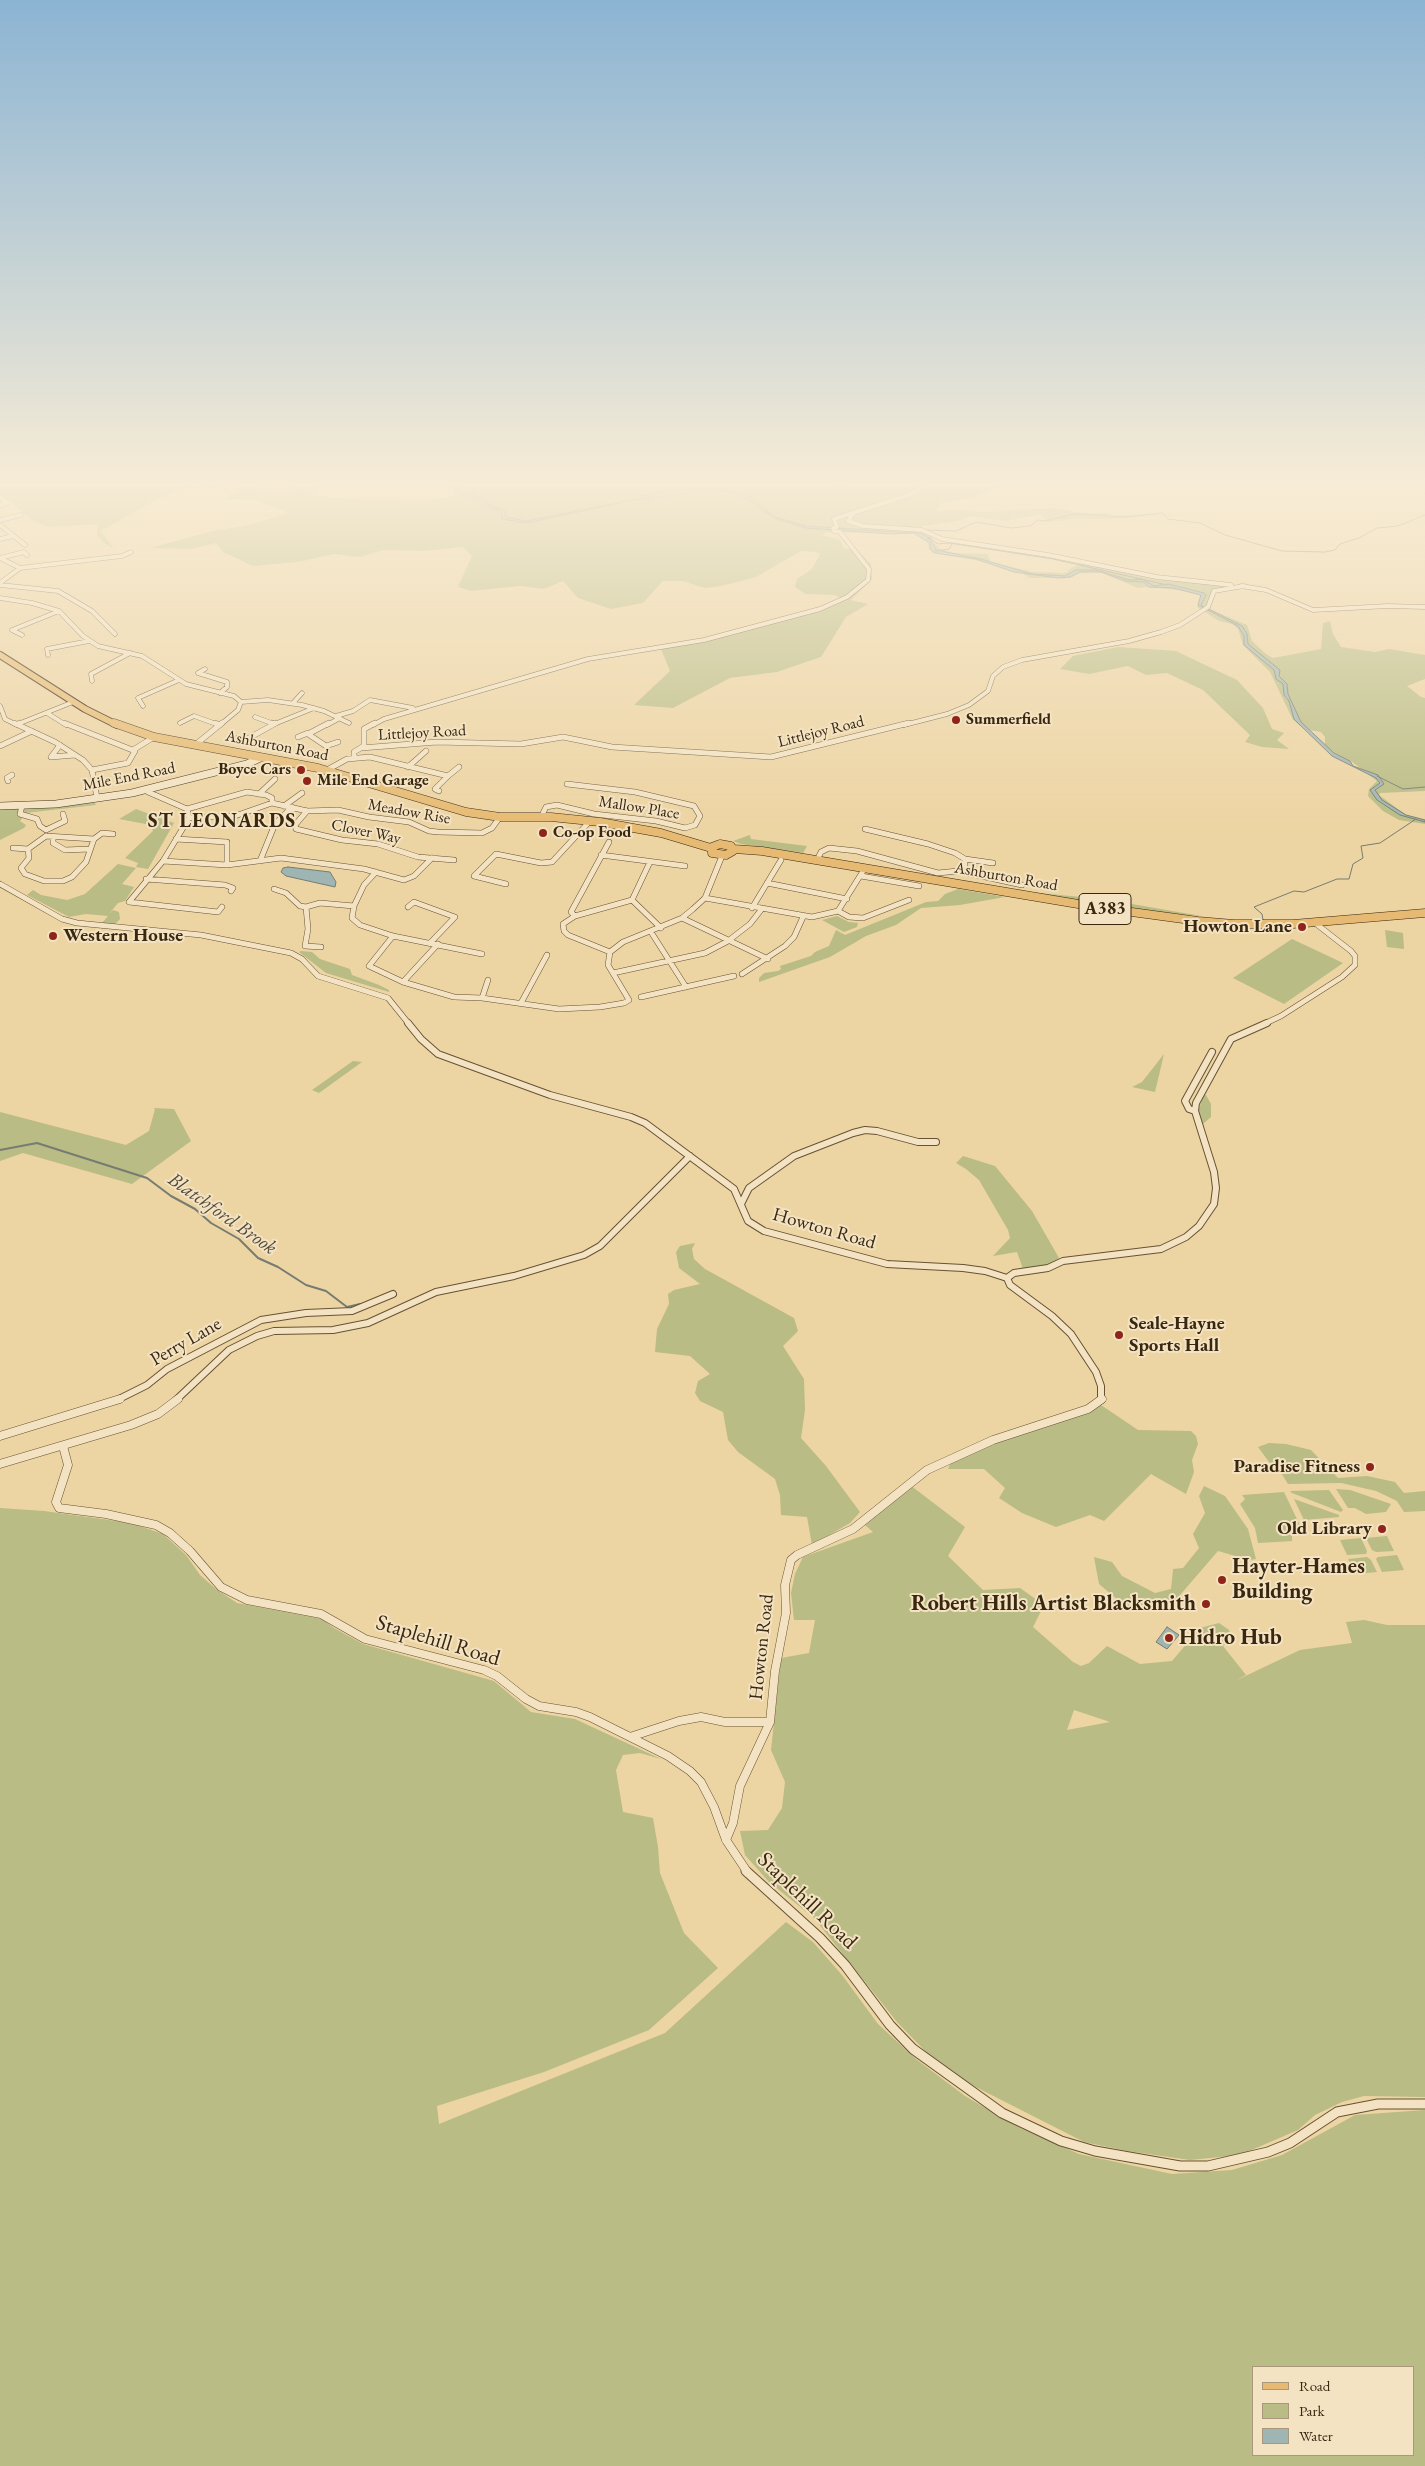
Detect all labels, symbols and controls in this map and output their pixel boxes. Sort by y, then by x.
place label: Summerfield [966,710,1051,730]
street label: Littlejoy Road [776,712,866,752]
marker: Summerfield [950,714,962,726]
street label: Littlejoy Road [377,721,467,745]
street label: Ashburton Road [224,727,330,765]
street label: Mile End Road [81,759,177,795]
place label: Boyce Cars [218,760,291,780]
marker: Boyce Cars [295,764,307,776]
place label: Mile End Garage [317,771,429,791]
marker: Mile End Garage [301,775,313,787]
street label: Mallow Place [597,792,681,824]
street label: Meadow Rise [366,795,452,829]
district label: ST LEONARDS [146,810,298,834]
street label: Clover Way [329,815,403,849]
place label: Co-op Food [553,823,631,843]
marker: Co-op Food [537,827,549,839]
street label: Ashburton Road [953,858,1059,896]
road number: A383 [1079,894,1131,924]
place label: Howton Lane [1183,916,1292,938]
marker: Howton Lane [1296,921,1308,933]
place label: Western House [63,925,183,947]
marker: Western House [47,930,59,942]
water label: Blatchford Brook [163,1168,281,1260]
street label: Howton Road [770,1203,878,1255]
street label: Perry Lane [147,1313,225,1371]
place label: Seale-Hayne Sports Hall [1129,1313,1225,1357]
marker: Seale-Hayne Sports Hall [1113,1329,1125,1341]
place label: Paradise Fitness [1234,1456,1360,1478]
marker: Paradise Fitness [1364,1461,1376,1473]
place label: Old Library [1277,1518,1372,1540]
marker: Old Library [1376,1523,1388,1535]
place label: Hayter-Hames Building [1232,1554,1365,1605]
marker: Hayter-Hames Building [1216,1574,1228,1586]
place label: Robert Hills Artist Blacksmith [911,1591,1196,1617]
street label: Howton Road [745,1593,779,1701]
marker: Robert Hills Artist Blacksmith [1200,1598,1212,1610]
street label: Staplehill Road [373,1610,503,1672]
place label: Hidro Hub [1179,1625,1282,1651]
marker: Hidro Hub [1163,1632,1175,1644]
street label: Staplehill Road [752,1847,862,1955]
legend [1252,2366,1415,2456]
text: Road [1299,2376,1330,2395]
text: Park [1299,2401,1325,2420]
text: Water [1299,2426,1333,2445]

